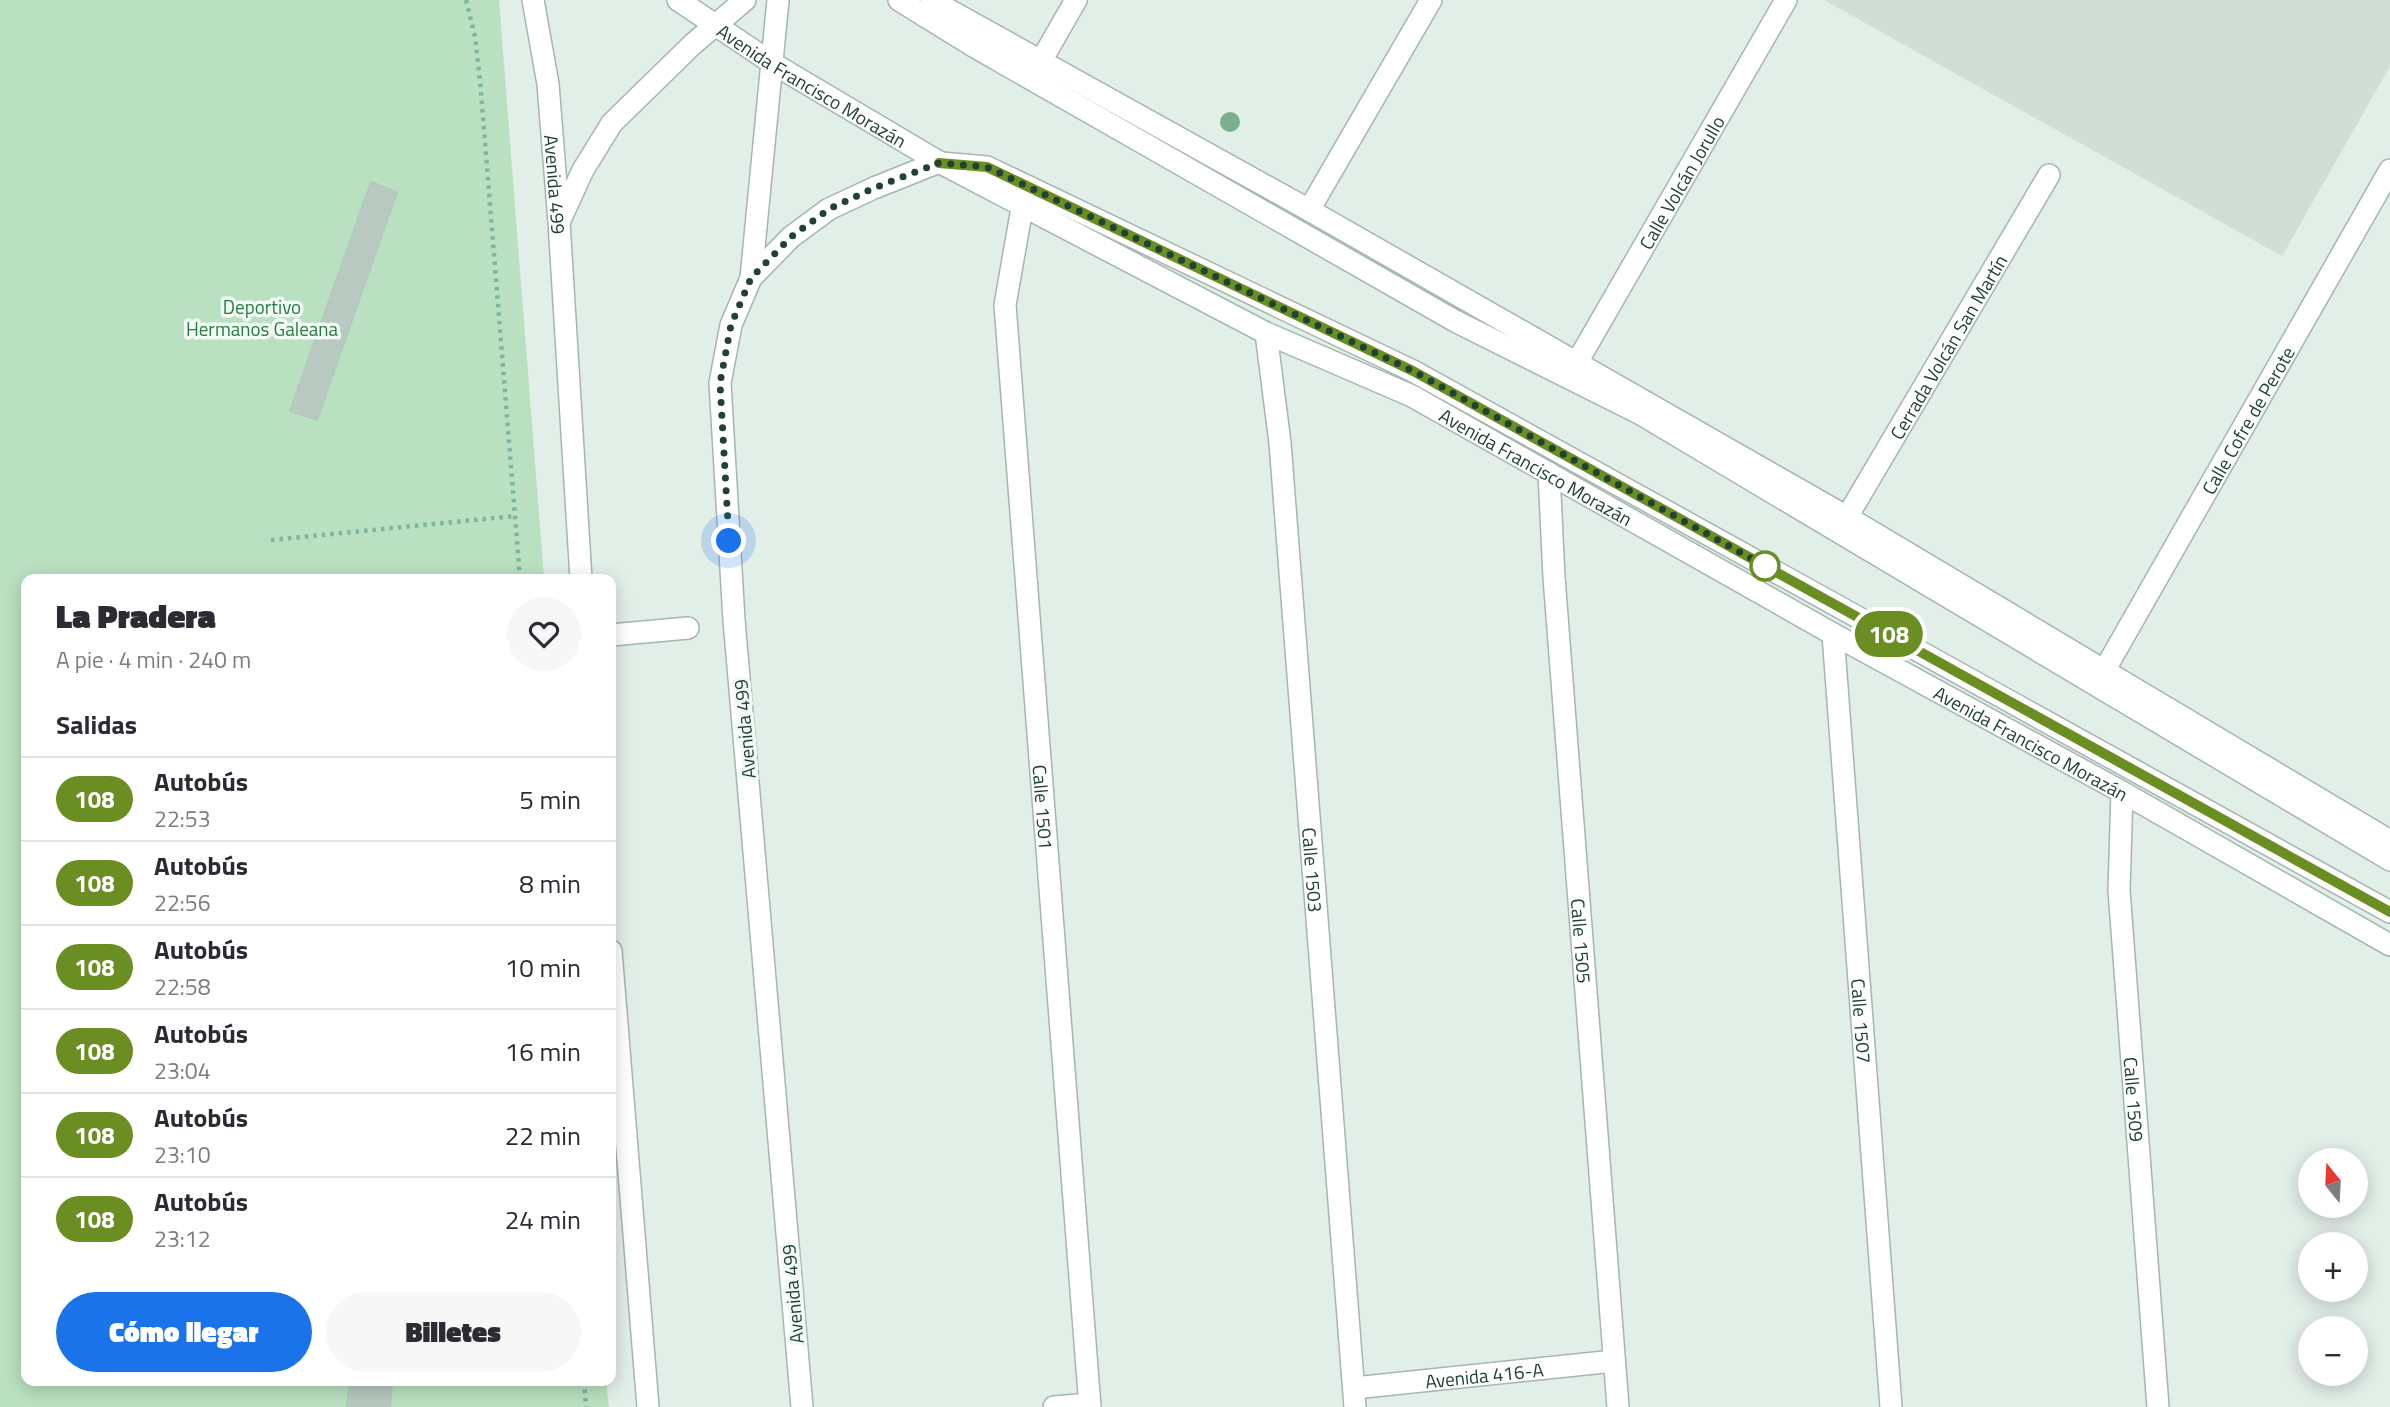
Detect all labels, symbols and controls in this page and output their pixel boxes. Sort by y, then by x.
street label: Avenida Francisco Morazán [712,16,912,154]
street label: Calle Volcán Jorullo [1631,110,1731,255]
street label: Avenida 499 [538,134,574,235]
street label: Cerrada Volcán San Martín [1882,248,2014,445]
park label: Deportivo Hermanos Galeana [186,292,338,343]
street label: Calle Cofre de Perote [2193,341,2301,499]
street label: Avenida Francisco Morazán [1434,400,1638,532]
your location [711,523,746,558]
unlabelled marker [1750,551,1780,581]
text: La Pradera [56,591,216,641]
button: heart [507,597,581,671]
line badge: 108 [1849,611,1929,657]
text: 108 [1869,616,1909,652]
text: A pie · 4 min · 240 m [56,642,251,677]
street label: Avenida Francisco Morazán [1929,677,2134,807]
street label: Avenida 499 [725,678,763,780]
text: Salidas [56,705,137,744]
text: Autobús [154,762,248,801]
street label: Calle 1501 [1026,764,1061,851]
text: 5 min [519,780,581,819]
text: 108 [74,781,115,817]
text: 22:53 [154,801,211,836]
street label: Calle 1503 [1295,826,1331,913]
text: Autobús [154,846,248,885]
text: 8 min [519,864,581,903]
text: 108 [74,865,115,901]
text: 22:56 [154,885,211,920]
street label: Calle 1505 [1564,897,1600,984]
text: Autobús [154,930,248,969]
text: 10 min [505,948,581,987]
text: 108 [74,949,115,985]
text: 22:58 [154,969,211,1004]
street label: Calle 1507 [1844,977,1880,1064]
text: Autobús [154,1014,248,1053]
text: 16 min [505,1032,581,1071]
text: 108 [74,1033,115,1069]
text: 23:04 [154,1053,211,1088]
street label: Calle 1509 [2117,1056,2152,1143]
text: Autobús [154,1098,248,1137]
text: 22 min [505,1116,581,1155]
text: 108 [74,1117,115,1153]
text: 23:10 [154,1137,211,1172]
north arrow [2298,1148,2368,1218]
map controls [2298,1148,2368,1386]
text: Autobús [154,1182,248,1221]
text: 24 min [505,1200,581,1239]
text: 108 [74,1201,115,1237]
text: 23:12 [154,1221,211,1256]
button: + [2298,1232,2368,1302]
street label: Avenida 499 [773,1243,811,1345]
button: Cómo llegar [56,1292,312,1372]
button: Billetes [326,1292,581,1372]
button: − [2298,1316,2368,1386]
street label: Avenida 416-A [1424,1354,1545,1395]

